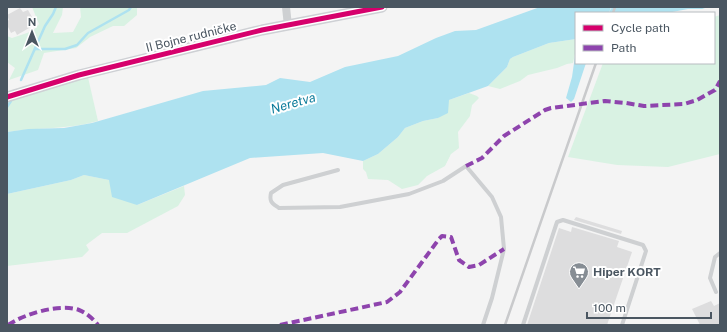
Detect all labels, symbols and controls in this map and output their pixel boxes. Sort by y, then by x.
north arrow [12,12,52,52]
legend [575,12,715,64]
text: N [28,16,36,28]
street label: II Bojne rudničke [144,19,238,55]
text: Cycle path [611,21,670,35]
text: Path [611,41,637,55]
water label: Neretva [269,89,317,117]
supermarket icon: Hiper KORT [568,261,590,289]
place label: Hiper KORT [593,265,661,279]
scale bar [587,294,711,320]
text: 100 m [593,301,626,315]

